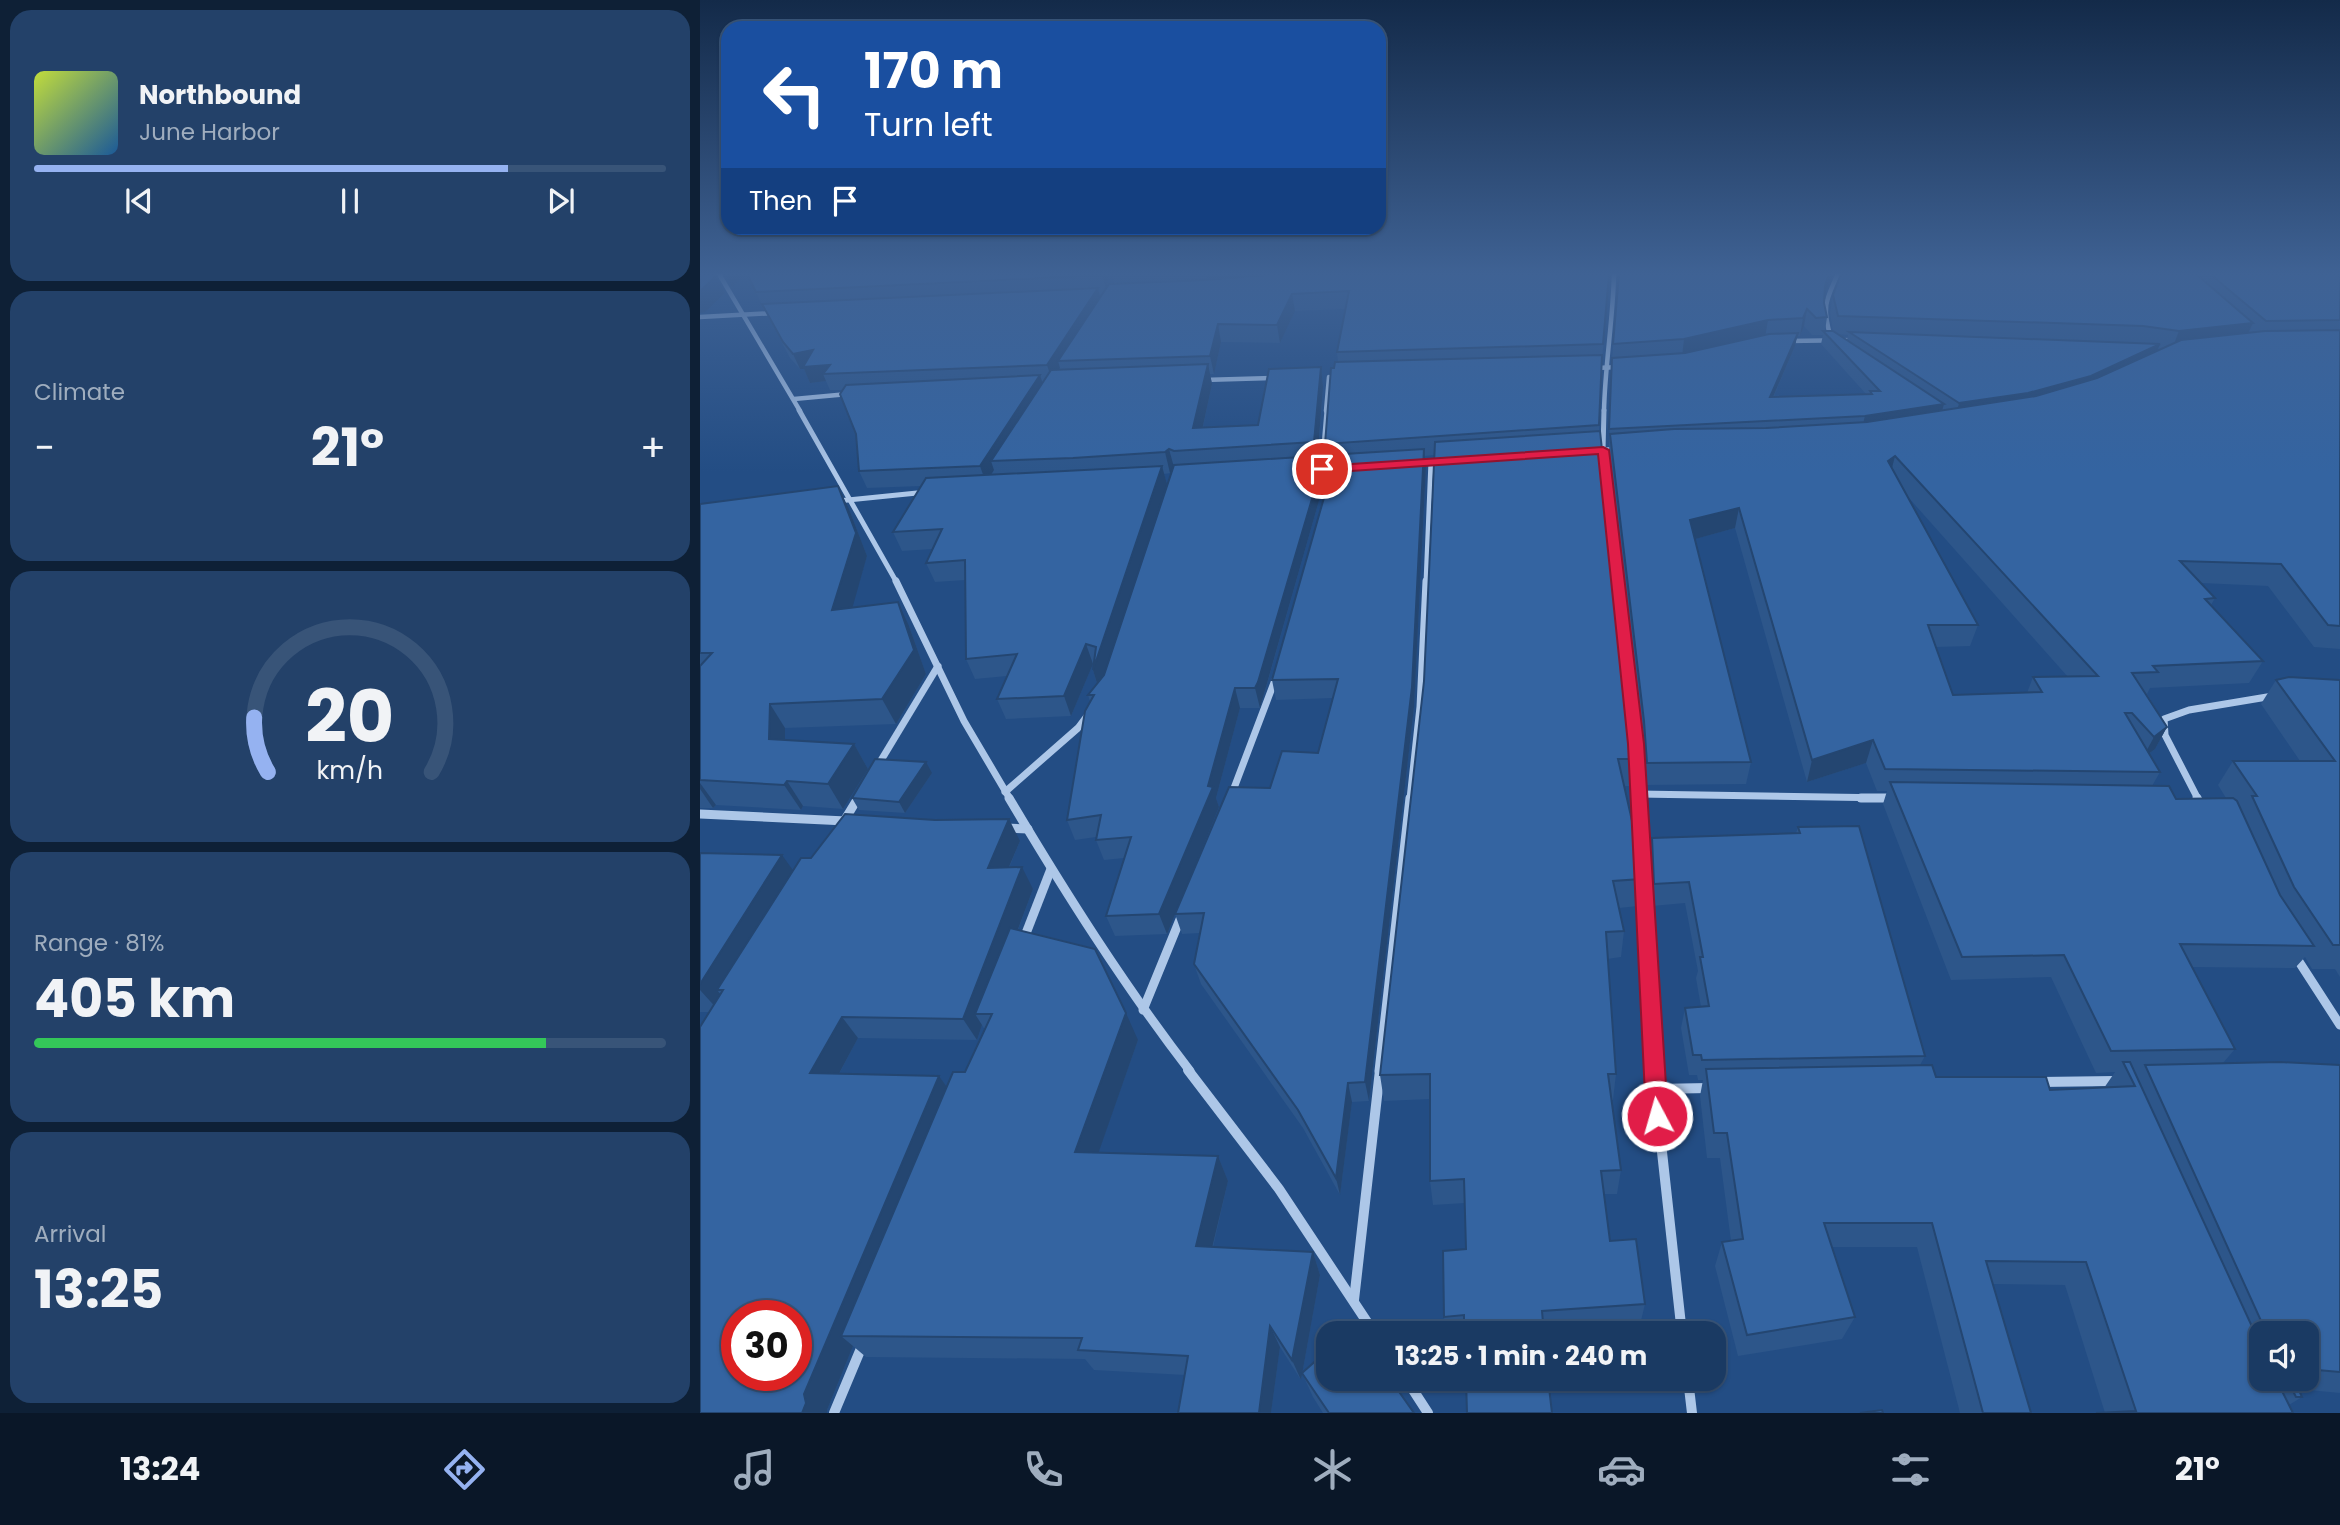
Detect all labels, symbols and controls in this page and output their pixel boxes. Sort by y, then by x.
text: 170 m [864,37,1003,105]
icon: left [749,49,840,140]
text: Northbound [139,77,301,113]
text: Turn left [864,102,993,147]
text: June Harbor [139,116,280,148]
icon: previous [120,182,158,220]
icon: pause [331,182,369,220]
icon: next [542,182,580,220]
icon: arrive [826,182,864,220]
text: Then [749,183,812,219]
text: Climate [34,376,125,408]
text: 21° [311,411,384,484]
text: − [34,421,55,474]
text: + [640,421,666,474]
pin [1292,439,1352,499]
icon: arrive [1303,450,1341,488]
text: 20 [305,667,395,768]
text: km/h [317,753,383,788]
text: Range · 81% [34,927,165,959]
text: 405 km [34,962,235,1035]
position arrow [1620,1079,1694,1153]
text: Arrival [34,1218,106,1250]
text: 13:25 [34,1253,163,1326]
speed limit sign: 30 [721,1300,812,1391]
map controls [2249,1321,2319,1391]
button: sound [2249,1321,2319,1391]
text: 13:25 · 1 min · 240 m [1395,1338,1647,1374]
icon: directions [440,1445,489,1494]
icon: music [730,1445,779,1494]
icon: phone [1019,1445,1068,1494]
icon: climate [1308,1445,1357,1494]
icon: car [1597,1445,1646,1494]
icon: filters [1886,1445,1935,1494]
text: 13:24 [120,1446,200,1491]
text: 21° [2175,1446,2220,1491]

